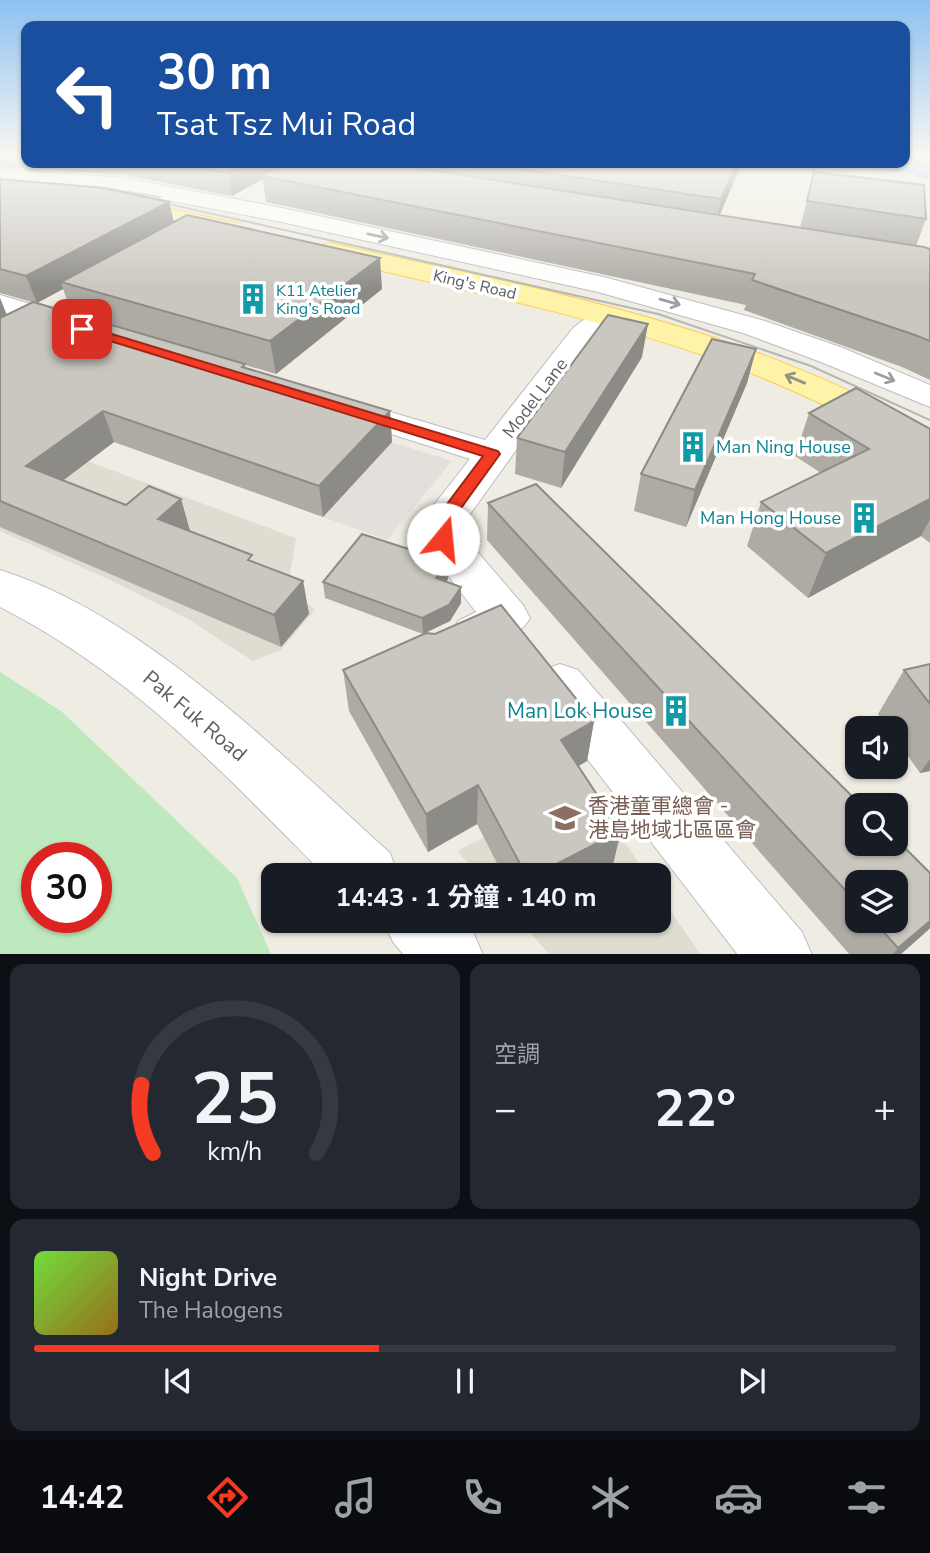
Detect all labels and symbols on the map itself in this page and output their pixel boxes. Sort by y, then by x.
one-way arrow [366,230,389,243]
street label: King's Road [431,265,519,305]
place label: K11 Atelier King’s Road [276,280,360,320]
building icon: K11 Atelier King’s Road [236,282,270,316]
one-way arrow [659,296,681,309]
pin [52,299,112,359]
street label: Model Lane [497,353,573,443]
one-way arrow [785,372,806,385]
one-way arrow [874,372,895,385]
building icon: Man Ning House [676,430,710,464]
place label: Man Ning House [716,435,851,459]
building icon: Man Hong House [847,501,881,535]
position arrow [406,502,480,576]
place label: Man Hong House [700,506,841,530]
street label: Pak Fuk Road [137,664,253,768]
building icon: Man Lok House [659,694,693,728]
place label: Man Lok House [507,697,653,725]
place label: 香港童軍總會 - 港島地域北區區會 [588,792,756,844]
school or university icon: 香港童軍總會 - 港島地域北區區會 [548,801,582,835]
speed limit sign: 30 [21,842,112,933]

